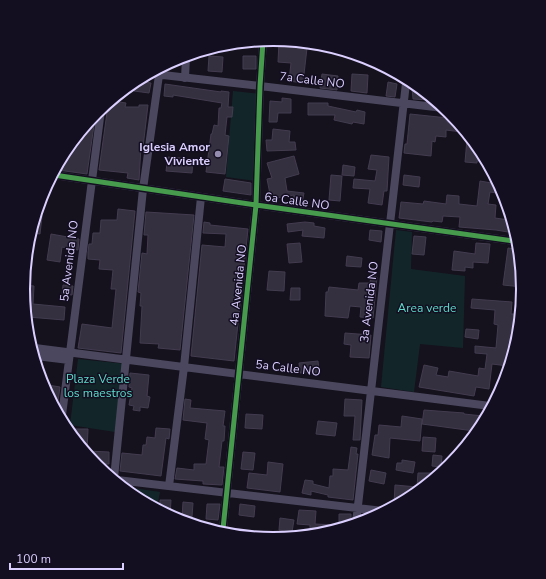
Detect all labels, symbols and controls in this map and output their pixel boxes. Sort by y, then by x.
street label: 7a Calle NO [279,68,345,92]
place label: Iglesia Amor Viviente [139,139,210,169]
marker: Iglesia Amor Viviente [213,149,223,159]
street label: 6a Calle NO [263,189,331,213]
street label: 5a Avenida NO [56,219,82,303]
street label: 4a Avenida NO [226,244,250,326]
street label: 3a Avenida NO [356,260,382,344]
park label: Area verde [398,300,456,316]
street label: 5a Calle NO [255,356,321,380]
park label: Plaza Verde los maestros [64,371,133,401]
scale bar [10,545,123,571]
text: 100 m [16,551,51,567]

